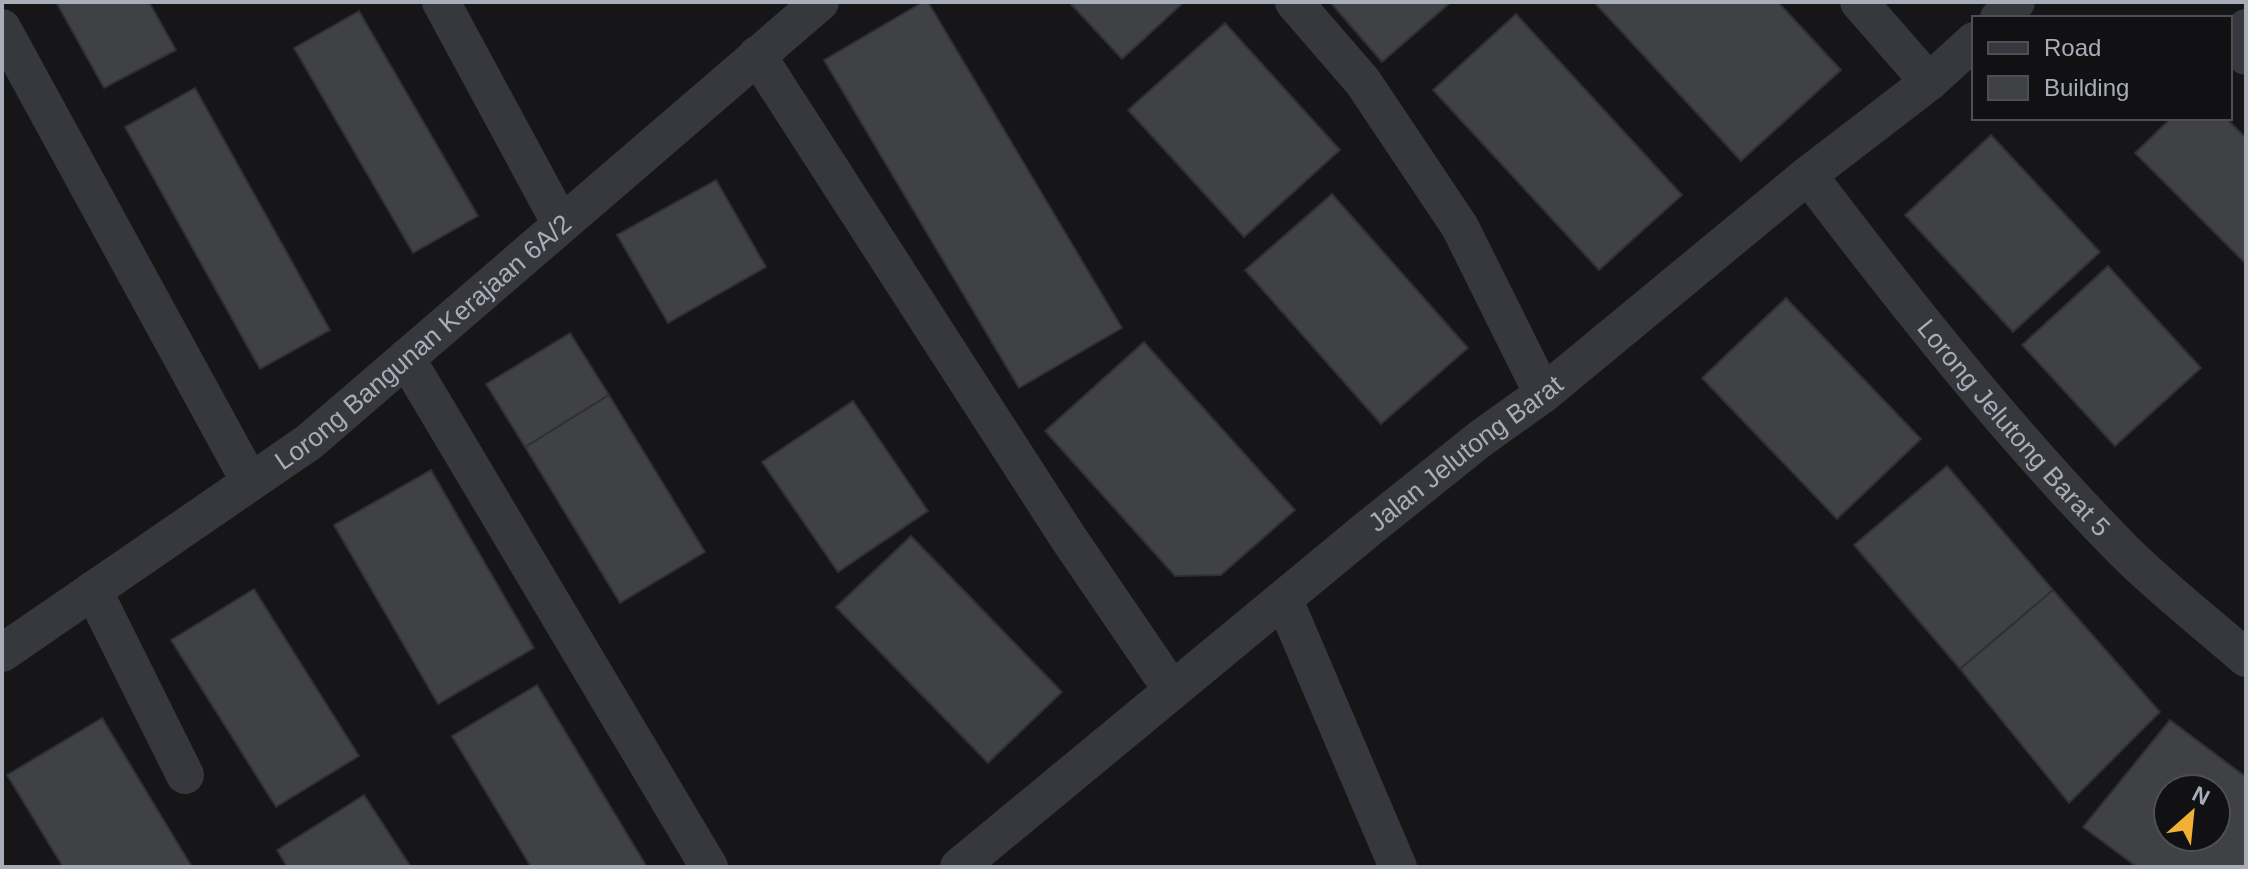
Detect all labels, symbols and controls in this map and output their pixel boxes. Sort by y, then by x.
legend [1972,16,2232,120]
text: Road [2044,34,2101,61]
text: Building [2044,74,2129,101]
street label: Lorong Bangunan Kerajaan 6A/2 [269,208,577,476]
street label: Lorong Jelutong Barat 5 [1911,313,2116,542]
street label: Jalan Jelutong Barat [1362,369,1569,538]
north arrow [2152,773,2232,853]
text: N [2188,781,2214,810]

